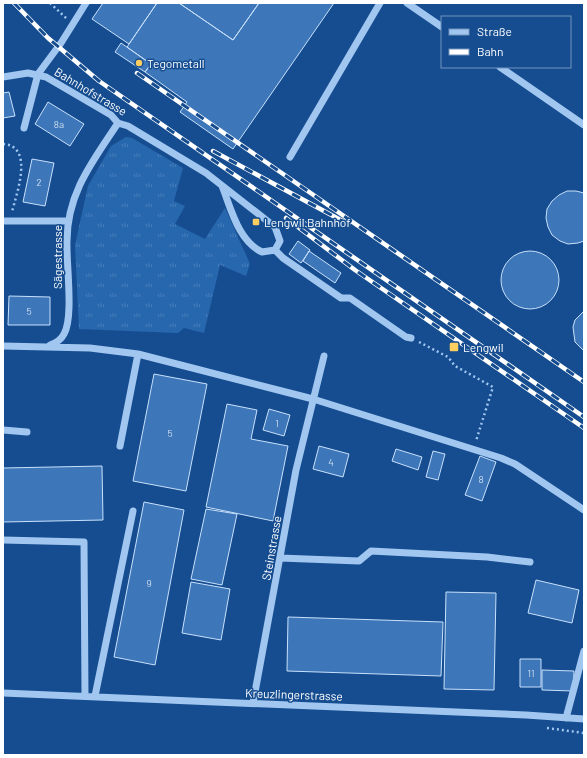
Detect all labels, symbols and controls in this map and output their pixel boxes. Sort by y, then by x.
legend [441,16,571,68]
text: Straße [477,24,512,38]
text: Bahn [477,44,504,58]
place label: Tegometall [147,56,205,70]
marker: Tegometall [134,58,144,68]
street label: Bahnhofstrasse [52,64,130,118]
house number: 8a [54,118,64,130]
house number: 2 [36,176,42,188]
place label: Lengwil Bahnhof [264,215,351,229]
marker: Lengwil Bahnhof [251,217,261,227]
street label: Sägestrasse [50,225,64,289]
house number: 5 [26,305,32,317]
place label: Lengwil [463,340,504,354]
marker: Lengwil [448,341,460,353]
house number: 1 [275,417,279,429]
house number: 5 [167,427,173,439]
house number: 4 [328,456,334,468]
house number: 8 [478,473,484,485]
street label: Steinstrasse [258,515,284,581]
house number: 9 [146,577,152,589]
house number: 11 [527,667,535,679]
street label: Kreuzlingerstrasse [245,685,343,703]

